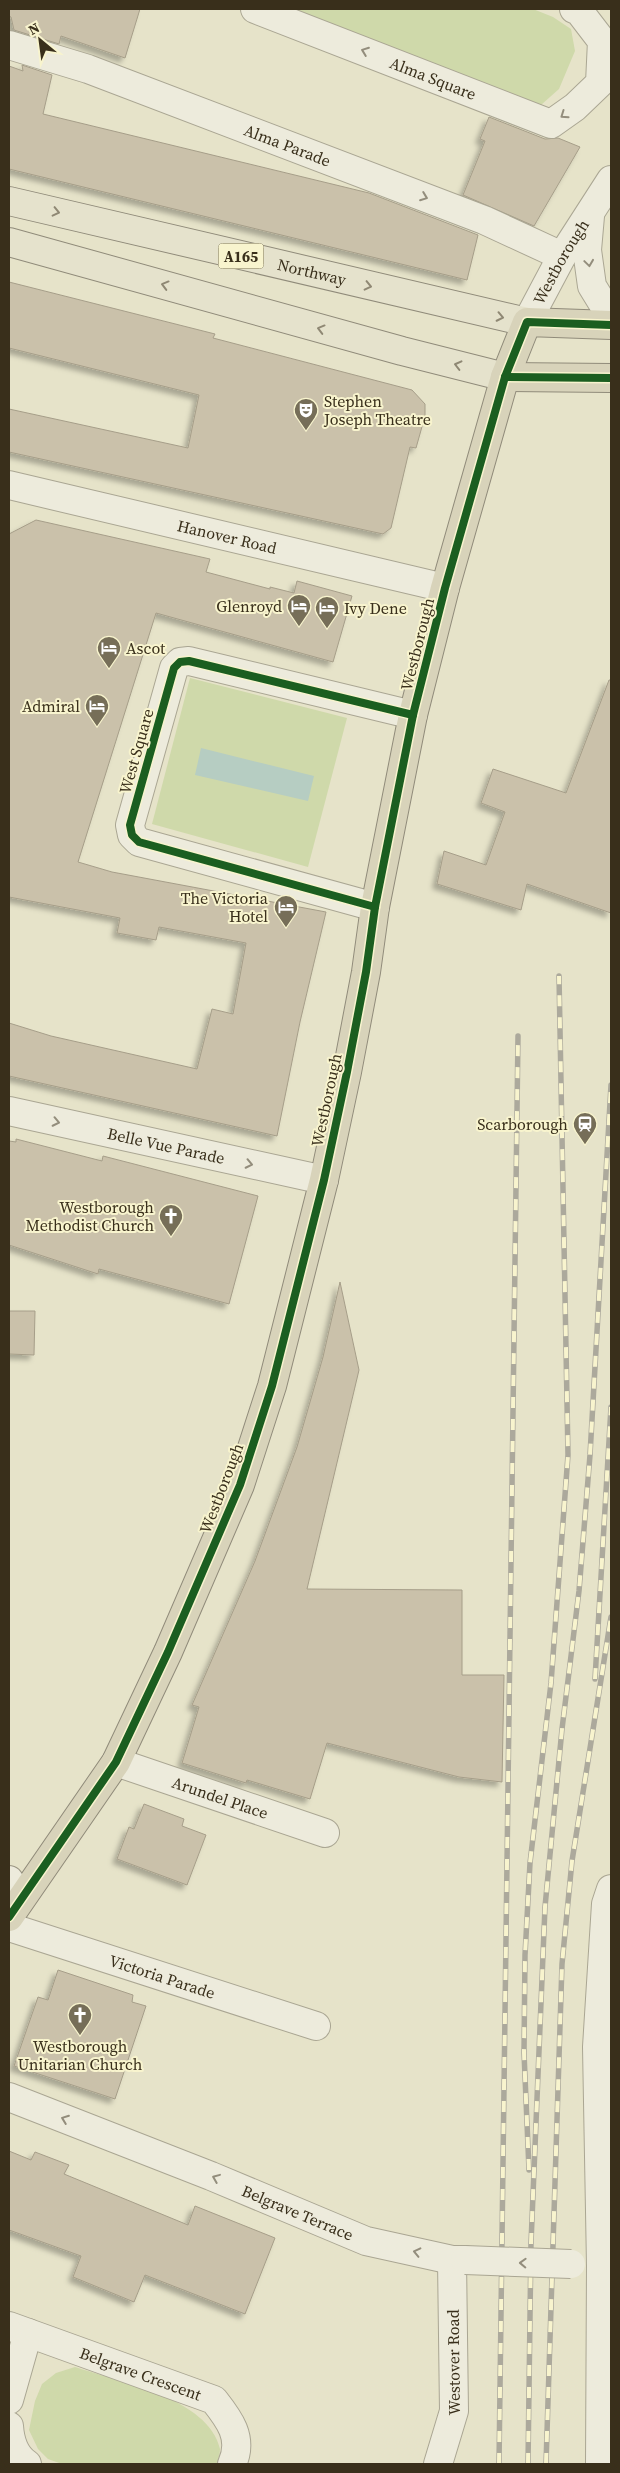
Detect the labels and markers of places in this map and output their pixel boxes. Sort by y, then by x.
place label: Stephen Joseph Theatre [323,390,431,430]
theatre icon: Stephen Joseph Theatre [293,397,319,431]
hotel icon: Glenroyd [286,593,312,627]
place label: Glenroyd [216,595,282,617]
hotel icon: Ivy Dene [314,595,340,629]
place label: Ivy Dene [344,597,407,619]
hotel icon: Ascot [96,635,122,669]
place label: Ascot [126,637,166,659]
hotel icon: Admiral [84,693,110,727]
place label: Admiral [22,695,80,717]
place label: The Victoria Hotel [181,887,269,927]
hotel icon: The Victoria Hotel [273,894,299,928]
station icon: Scarborough [572,1111,598,1145]
place label: Scarborough [477,1113,568,1135]
place label: Westborough Methodist Church [26,1196,154,1236]
church icon: Westborough Methodist Church [158,1203,184,1237]
church icon: Westborough Unitarian Church [67,2002,93,2036]
place label: Westborough Unitarian Church [18,2035,143,2075]

